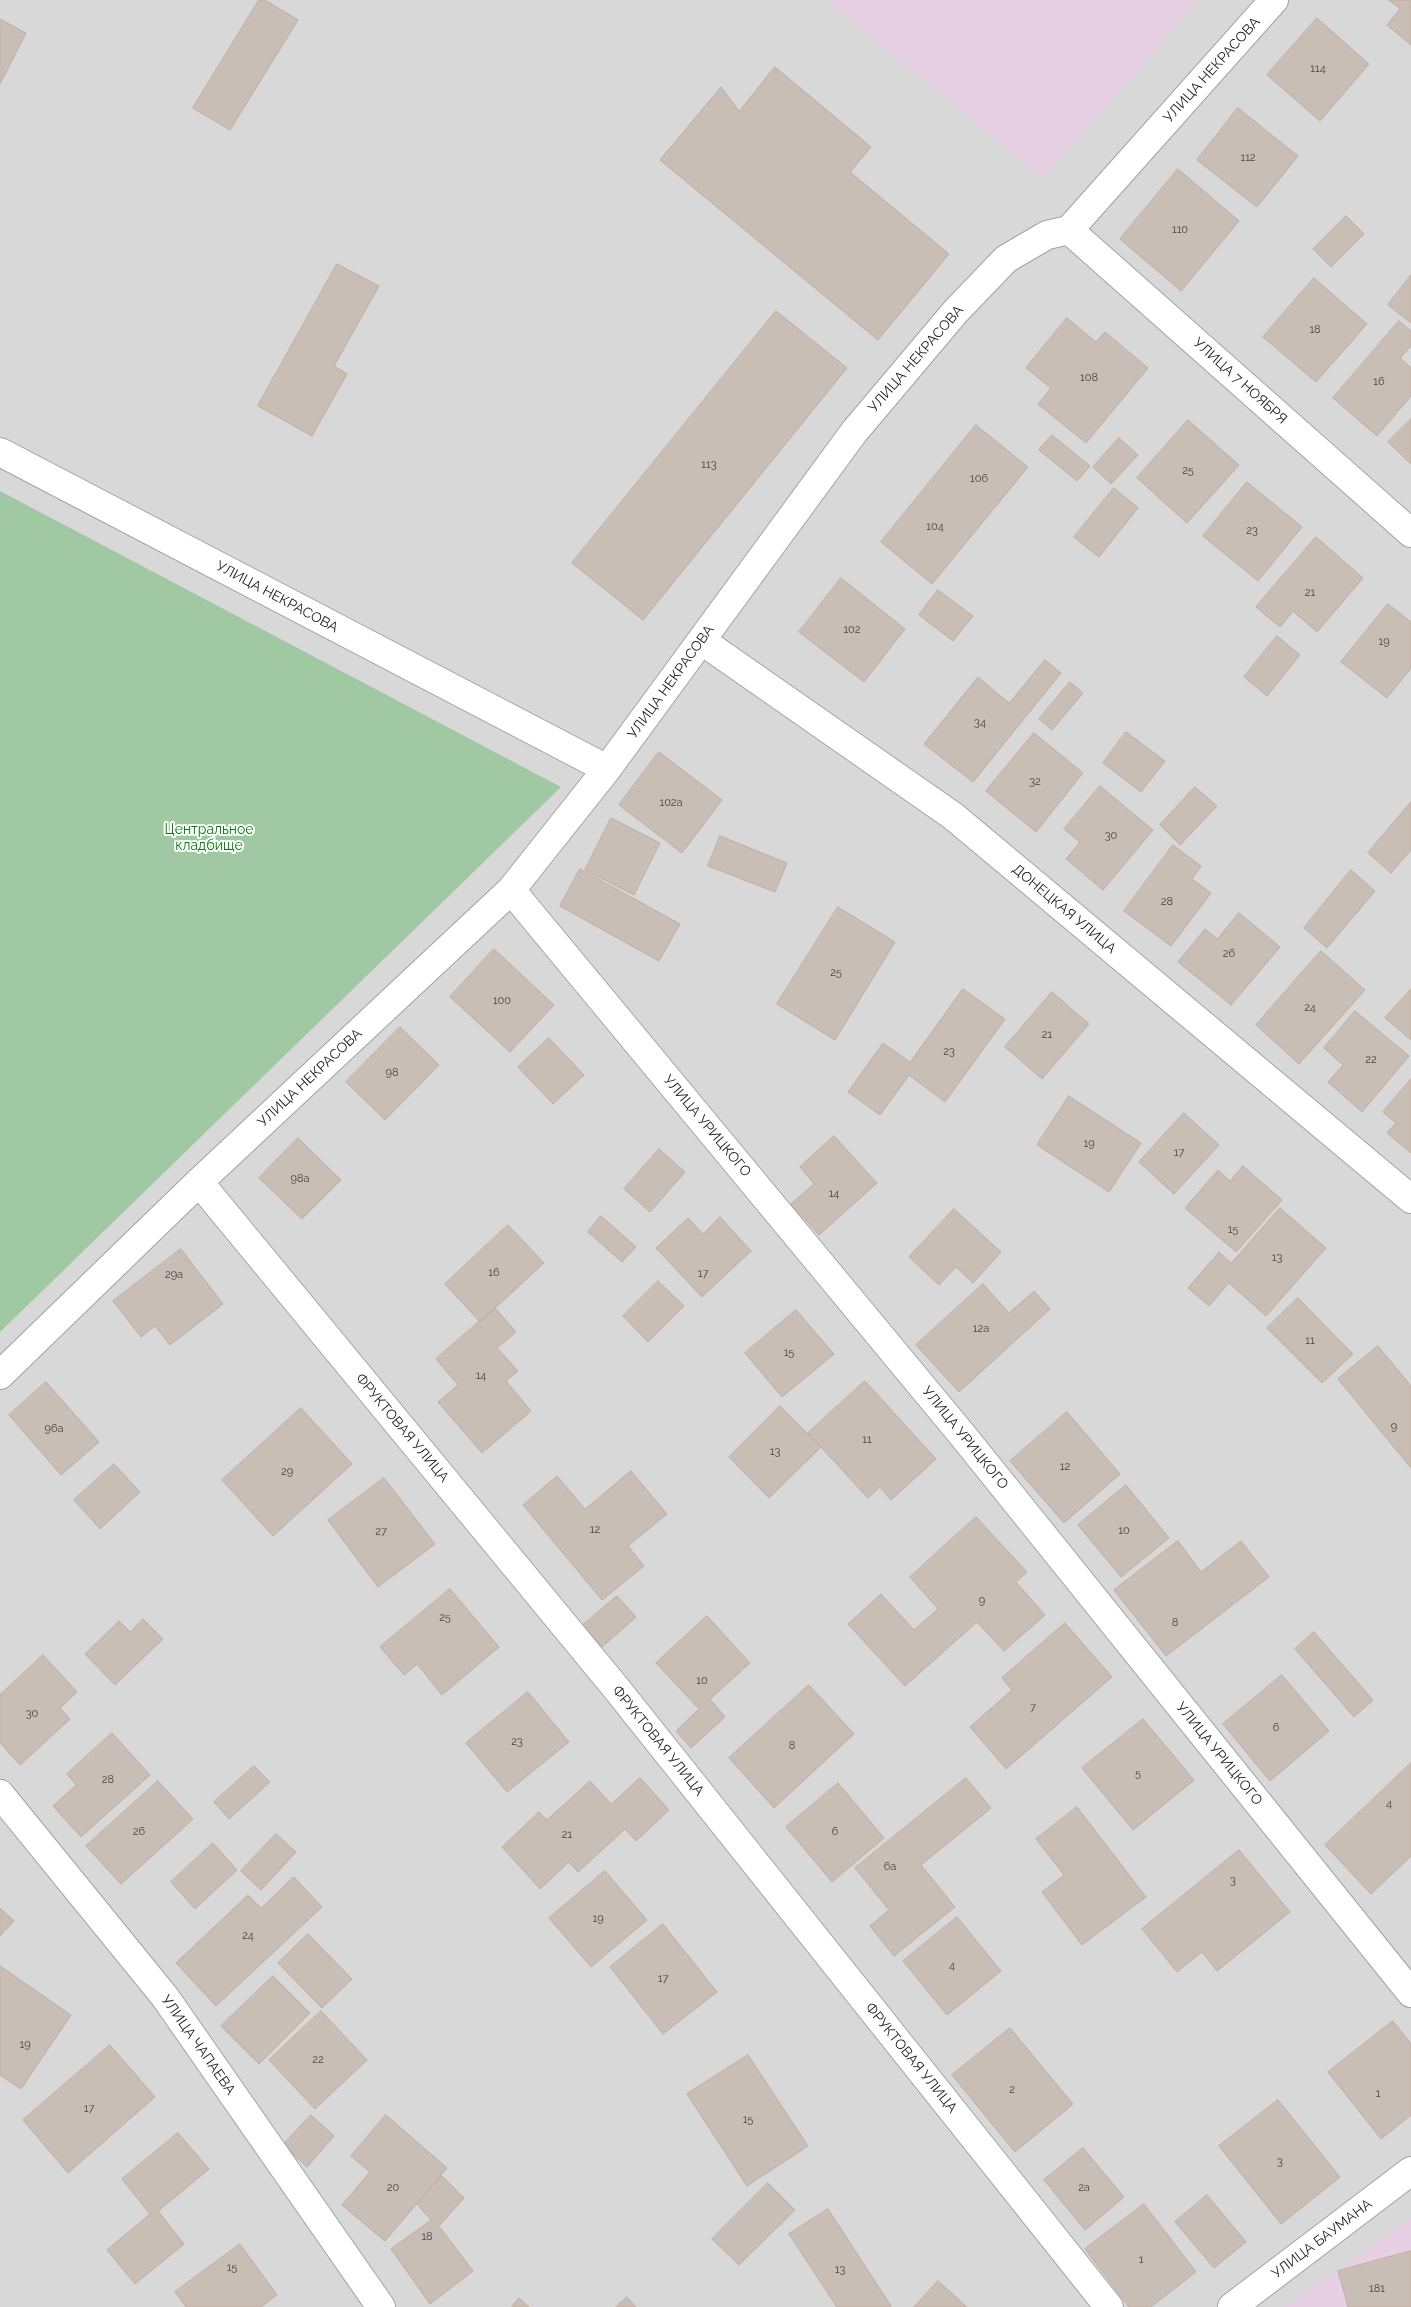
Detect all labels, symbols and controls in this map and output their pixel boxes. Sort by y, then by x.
street label: УЛИЦА НЕКРАСОВА [1160,14,1264,126]
house number: 114 [1310,62,1326,76]
house number: 112 [1240,151,1256,165]
house number: 110 [1172,223,1188,237]
street label: УЛИЦА НЕКРАСОВА [865,302,967,416]
house number: 18 [1309,323,1321,337]
street label: УЛИЦА 7 НОЯБРЯ [1190,335,1290,427]
house number: 108 [1080,371,1098,385]
house number: 16 [1373,375,1385,389]
house number: 113 [701,458,717,472]
house number: 25 [1182,464,1194,478]
house number: 106 [970,472,988,486]
house number: 104 [926,520,944,534]
house number: 23 [1246,524,1258,538]
street label: УЛИЦА НЕКРАСОВА [213,558,341,636]
house number: 21 [1305,586,1315,600]
street label: УЛИЦА НЕКРАСОВА [624,622,718,742]
house number: 102 [843,623,861,637]
house number: 19 [1378,635,1390,649]
house number: 34 [974,716,986,730]
house number: 32 [1029,775,1041,789]
house number: 102а [659,796,683,810]
park label: Центральное кладбище [164,822,254,854]
house number: 30 [1105,829,1117,843]
street label: ДОНЕЦКАЯ УЛИЦА [1009,861,1119,957]
house number: 28 [1161,895,1173,909]
house number: 26 [1223,947,1235,961]
house number: 25 [830,966,842,980]
house number: 100 [493,994,511,1008]
house number: 24 [1304,1001,1316,1015]
street label: УЛИЦА НЕКРАСОВА [254,1025,366,1131]
house number: 21 [1042,1028,1052,1042]
house number: 23 [943,1045,955,1059]
house number: 22 [1365,1053,1377,1067]
house number: 98 [386,1066,398,1080]
street label: УЛИЦА УРИЦКОГО [660,1072,754,1180]
house number: 19 [1083,1137,1095,1151]
house number: 17 [1174,1146,1184,1160]
house number: 98а [291,1172,309,1186]
house number: 14 [829,1187,839,1201]
house number: 15 [1228,1223,1238,1237]
house number: 13 [1272,1251,1282,1265]
house number: 16 [488,1266,500,1280]
house number: 17 [698,1267,708,1281]
house number: 29а [165,1268,183,1282]
house number: 12а [973,1322,989,1336]
house number: 11 [1305,1334,1315,1348]
house number: 15 [784,1346,794,1360]
house number: 14 [476,1369,486,1383]
street label: ФРУКТОВАЯ УЛИЦА [352,1370,452,1486]
street label: УЛИЦА УРИЦКОГО [918,1383,1012,1493]
house number: 9 [1391,1420,1397,1434]
house number: 96а [44,1422,64,1436]
house number: 11 [862,1433,872,1447]
house number: 13 [770,1445,780,1459]
house number: 12 [1060,1460,1070,1474]
house number: 29 [281,1465,293,1479]
house number: 12 [590,1523,600,1537]
house number: 10 [1118,1524,1130,1538]
house number: 27 [375,1525,387,1539]
house number: 9 [979,1594,985,1608]
house number: 25 [439,1611,451,1625]
house number: 8 [1172,1616,1178,1630]
house number: 10 [696,1674,708,1688]
street label: ФРУКТОВАЯ УЛИЦА [609,1683,707,1799]
street label: УЛИЦА УРИЦКОГО [1172,1699,1266,1809]
house number: 7 [1030,1701,1036,1715]
house number: 30 [26,1707,38,1721]
house number: 6 [1273,1721,1279,1735]
house number: 23 [511,1735,523,1749]
house number: 8 [789,1739,795,1753]
house number: 5 [1135,1767,1141,1781]
house number: 28 [102,1773,114,1787]
house number: 4 [1386,1797,1392,1811]
house number: 26 [133,1825,145,1839]
house number: 6 [832,1825,838,1839]
house number: 21 [562,1828,572,1842]
house number: 6а [884,1860,896,1874]
house number: 3 [1230,1874,1236,1888]
house number: 19 [592,1912,604,1926]
house number: 24 [242,1929,254,1943]
house number: 4 [949,1959,955,1973]
house number: 17 [658,1972,668,1986]
street label: УЛИЦА ЧАПАЕВА [157,1992,239,2098]
street label: ФРУКТОВАЯ УЛИЦА [862,2000,960,2116]
house number: 19 [19,2038,31,2052]
house number: 22 [312,2053,324,2067]
house number: 2 [1009,2083,1015,2097]
house number: 1 [1376,2087,1380,2101]
house number: 17 [84,2102,94,2116]
house number: 15 [743,2113,753,2127]
house number: 3 [1277,2155,1283,2169]
house number: 20 [387,2181,399,2195]
house number: 2а [1078,2181,1090,2195]
street label: УЛИЦА БАУМАНА [1269,2196,1375,2282]
house number: 18 [421,2230,433,2244]
house number: 1 [1139,2253,1143,2267]
house number: 15 [227,2261,237,2275]
house number: 13 [835,2263,845,2277]
house number: 181 [1369,2282,1385,2296]

